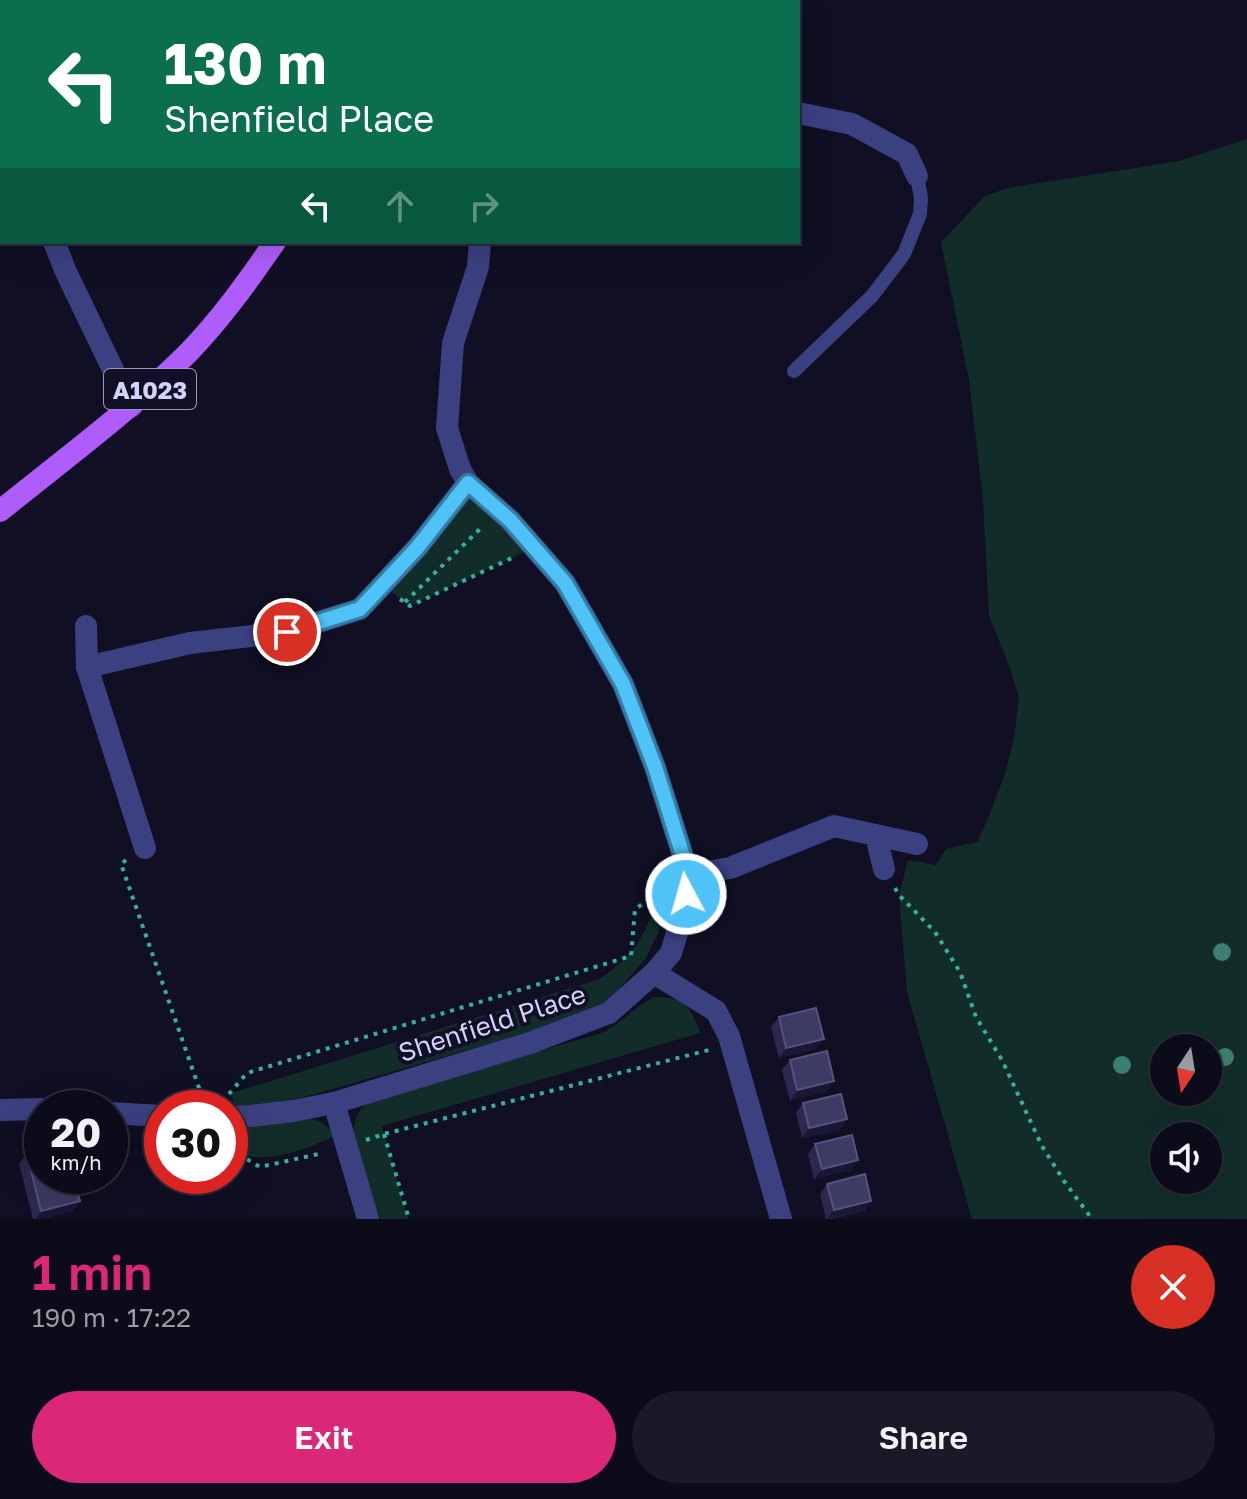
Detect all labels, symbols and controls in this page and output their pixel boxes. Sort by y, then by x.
text: 130 m [164,29,326,96]
icon: left [32,32,136,136]
text: Shenfield Place [164,97,434,140]
icon: left [294,184,338,228]
icon: ahead [378,184,422,228]
icon: right [462,184,506,228]
road number: A1023 [104,369,196,409]
pin [253,598,321,666]
icon: arrive [265,610,309,654]
position arrow [644,852,728,936]
street label: Shenfield Place [394,978,590,1068]
north arrow [1150,1034,1222,1106]
map controls [1150,1034,1222,1194]
speed limit sign: 30 [144,1090,248,1194]
text: 20 [51,1108,101,1156]
button: sound [1150,1122,1222,1194]
text: km/h [51,1150,101,1174]
text: 1 min [32,1243,152,1301]
button: close [1131,1245,1215,1329]
text: 190 m · 17:22 [32,1302,191,1333]
button: Exit [32,1391,616,1483]
button: Share [632,1391,1215,1483]

